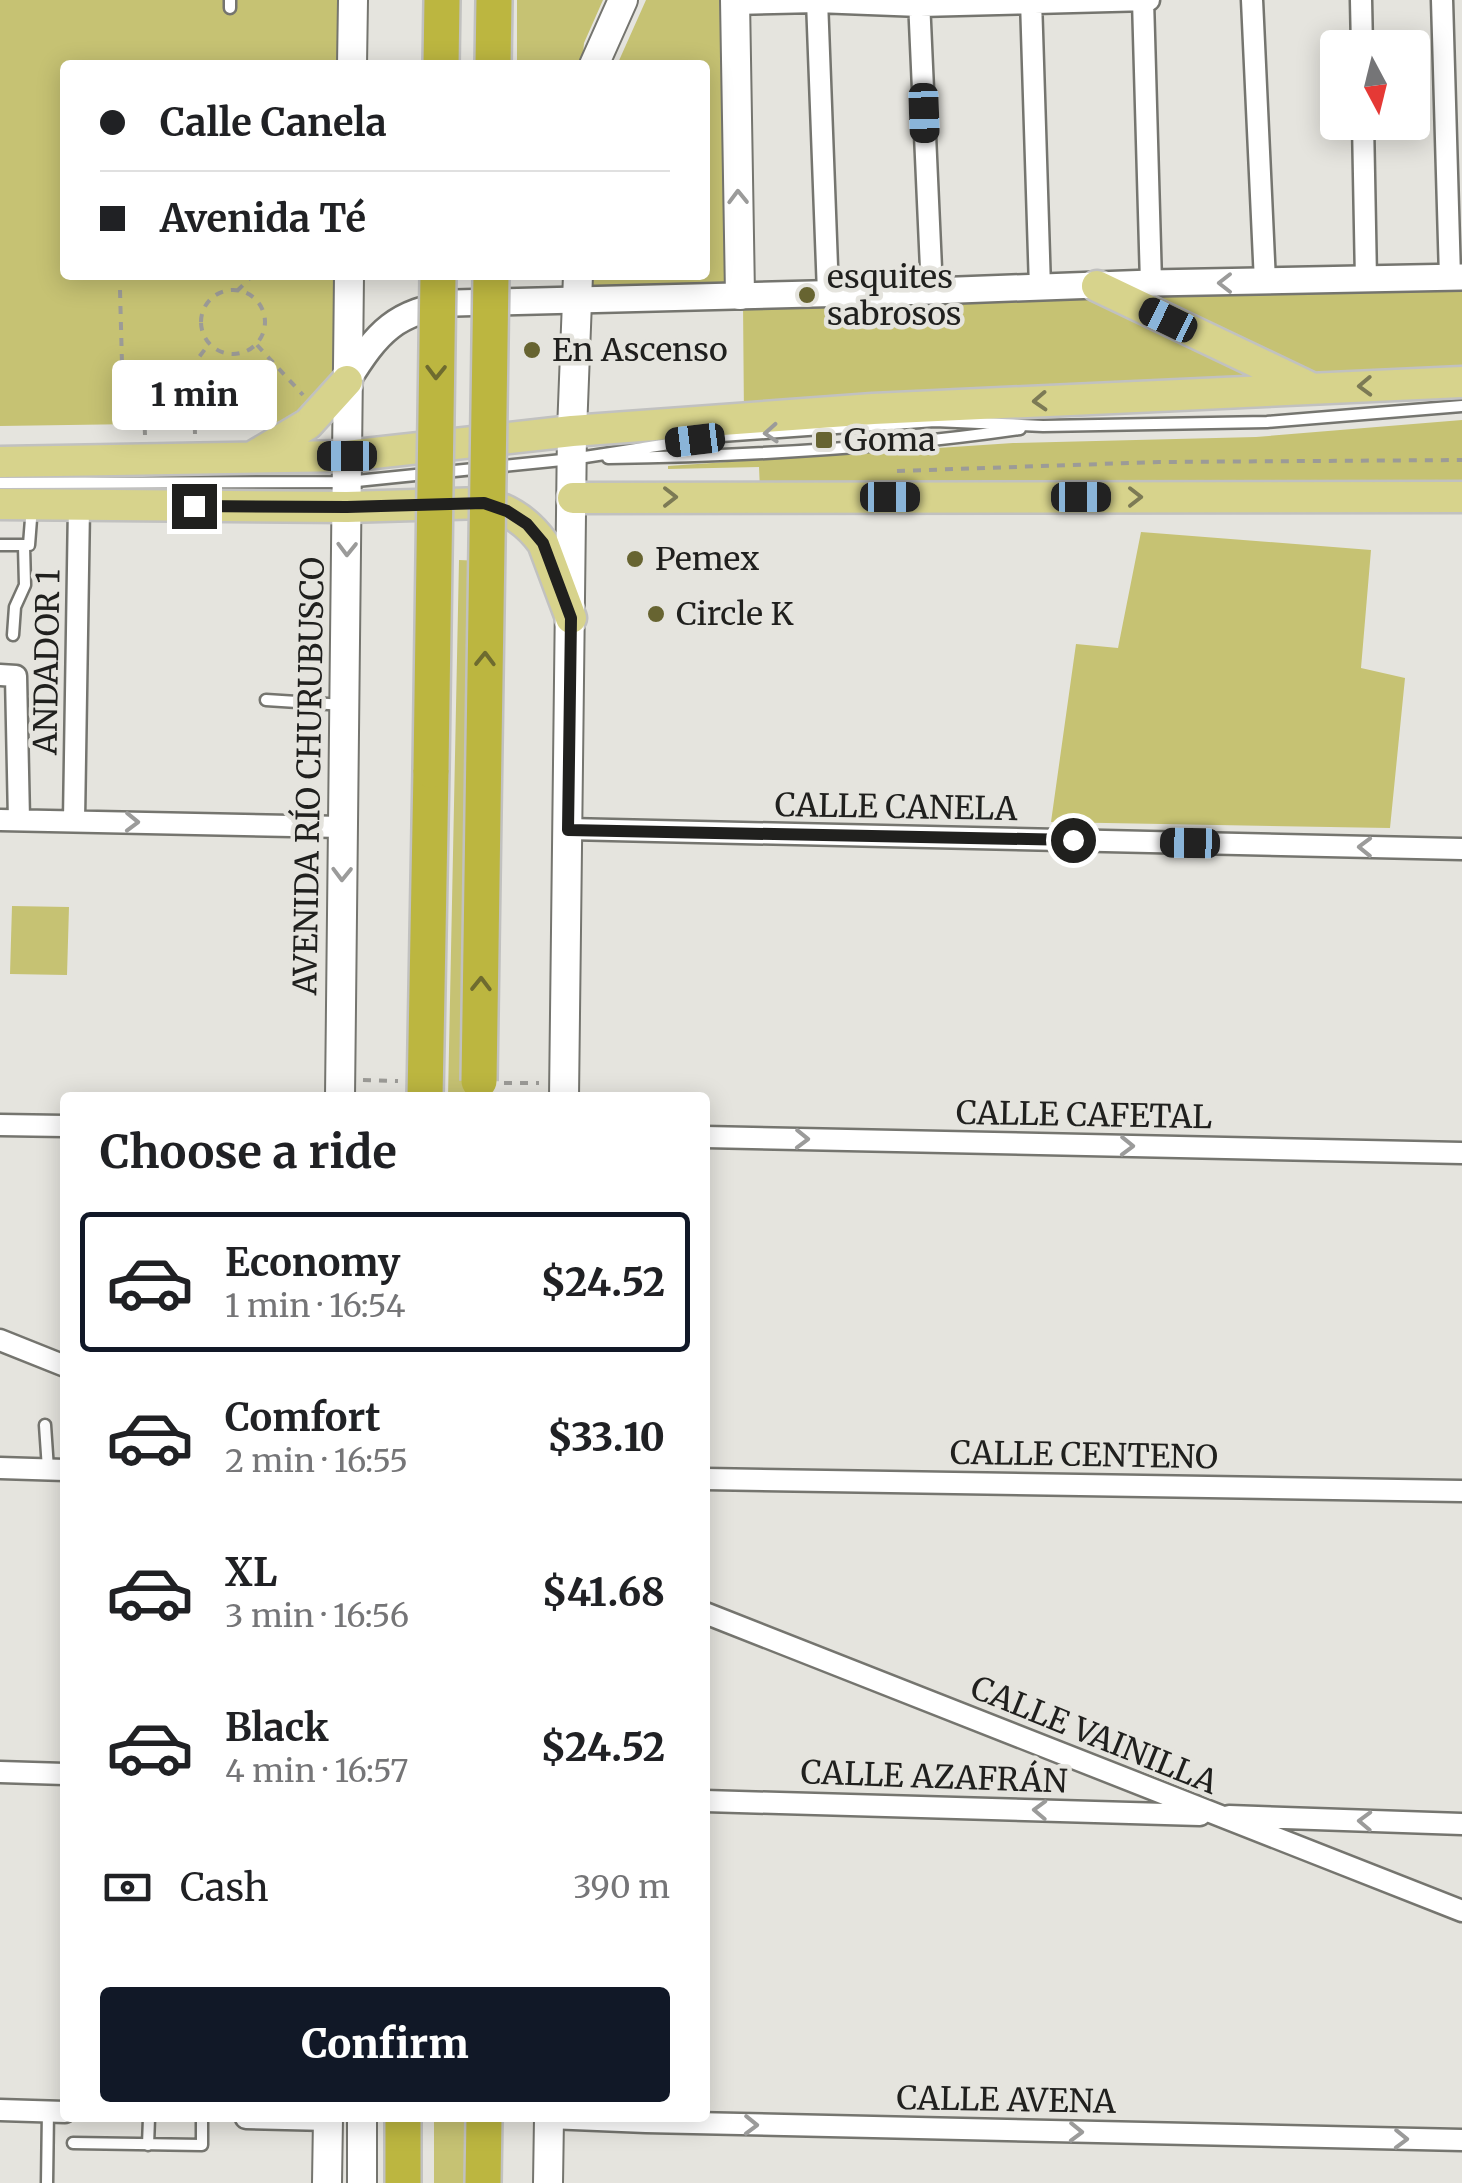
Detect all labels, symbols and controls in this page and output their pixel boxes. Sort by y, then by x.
north arrow [1320,30,1430,140]
map controls [1320,30,1430,140]
car [908,82,940,144]
text: Calle Canela [160,99,387,146]
one-way arrow [728,189,749,205]
text: Avenida Té [160,195,366,242]
place label: esquites sabrosos [827,257,962,334]
one-way arrow [1216,272,1232,293]
marker: esquites sabrosos [796,284,818,306]
car [1134,293,1202,347]
place label: En Ascenso [552,330,728,370]
marker: En Ascenso [521,339,543,361]
callout: 1 min [111,361,276,431]
one-way arrow [426,365,447,381]
text: 1 min [151,375,238,415]
one-way arrow [1356,376,1372,397]
one-way arrow [1031,390,1047,411]
place label: Goma [844,420,936,460]
car [663,421,727,459]
one-way arrow [763,421,779,443]
marker: Goma [813,429,835,451]
car [317,441,377,471]
car [860,482,920,512]
car [1051,482,1111,512]
route end [172,484,217,529]
one-way arrow [664,486,679,508]
one-way arrow [1128,486,1144,508]
place label: Pemex [655,539,759,579]
one-way arrow [336,542,358,557]
marker: Pemex [624,548,646,570]
street label: AVENIDA RÍO CHURUBUSCO [285,556,333,997]
street label: ANDADOR 1 [25,569,69,756]
place label: Circle K [676,594,795,634]
marker: Circle K [645,603,667,625]
one-way arrow [474,650,496,666]
street label: CALLE CANELA [774,785,1018,829]
one-way arrow [125,811,141,832]
route start [1051,818,1096,863]
car [1160,827,1220,859]
one-way arrow [1356,836,1372,858]
one-way arrow [332,866,353,882]
one-way arrow [470,975,491,991]
street label: CALLE CAFETAL [955,1093,1213,1137]
text: Choose a ride [100,1124,397,1180]
one-way arrow [795,1129,811,1150]
one-way arrow [1120,1135,1136,1157]
icon: car [105,1237,195,1327]
text: Economy [225,1239,400,1286]
text: $24.52 [541,1259,665,1306]
text: 1 min · 16:54 [225,1286,406,1326]
icon: car [105,1392,195,1482]
text: Comfort [225,1394,381,1441]
text: $33.10 [547,1414,665,1461]
street label: CALLE CENTENO [950,1433,1218,1477]
text: 2 min · 16:55 [225,1441,408,1481]
icon: car [105,1547,195,1637]
text: XL [225,1549,277,1596]
text: $41.68 [542,1569,665,1616]
text: 3 min · 16:56 [225,1596,409,1636]
street label: CALLE VAINILLA [965,1667,1224,1803]
icon: car [105,1702,195,1792]
text: Black [225,1704,329,1751]
text: $24.52 [541,1724,665,1771]
text: 4 min · 16:57 [225,1751,409,1791]
street label: CALLE AZAFRÁN [800,1752,1068,1802]
one-way arrow [1031,1800,1047,1821]
one-way arrow [1356,1810,1372,1831]
icon: cash [100,1860,155,1915]
text: Cash [180,1864,269,1911]
text: 390 m [573,1867,670,1907]
button: Confirm [100,1987,670,2102]
street label: CALLE AVENA [896,2078,1116,2122]
one-way arrow [743,2114,759,2135]
one-way arrow [1068,2121,1084,2142]
one-way arrow [1393,2128,1409,2149]

